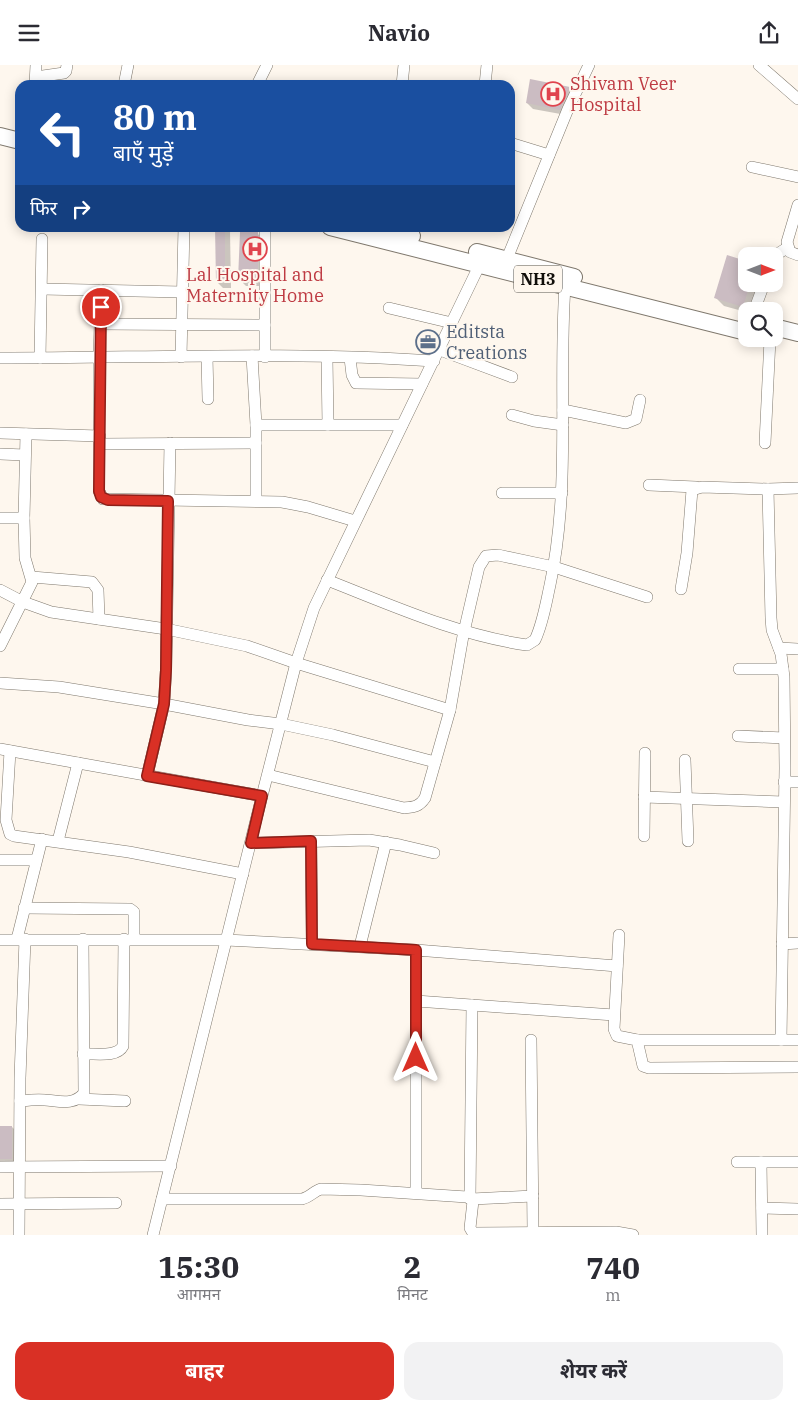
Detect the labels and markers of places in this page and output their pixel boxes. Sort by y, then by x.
place label: Shivam Veer Hospital [570,72,676,116]
hospital icon: Shivam Veer Hospital [540,81,566,107]
hospital icon: Lal Hospital and Maternity Home [242,236,268,262]
place label: Lal Hospital and Maternity Home [186,263,324,307]
pin [80,286,122,328]
place label: Editsta Creations [446,320,527,364]
office icon: Editsta Creations [415,329,441,355]

